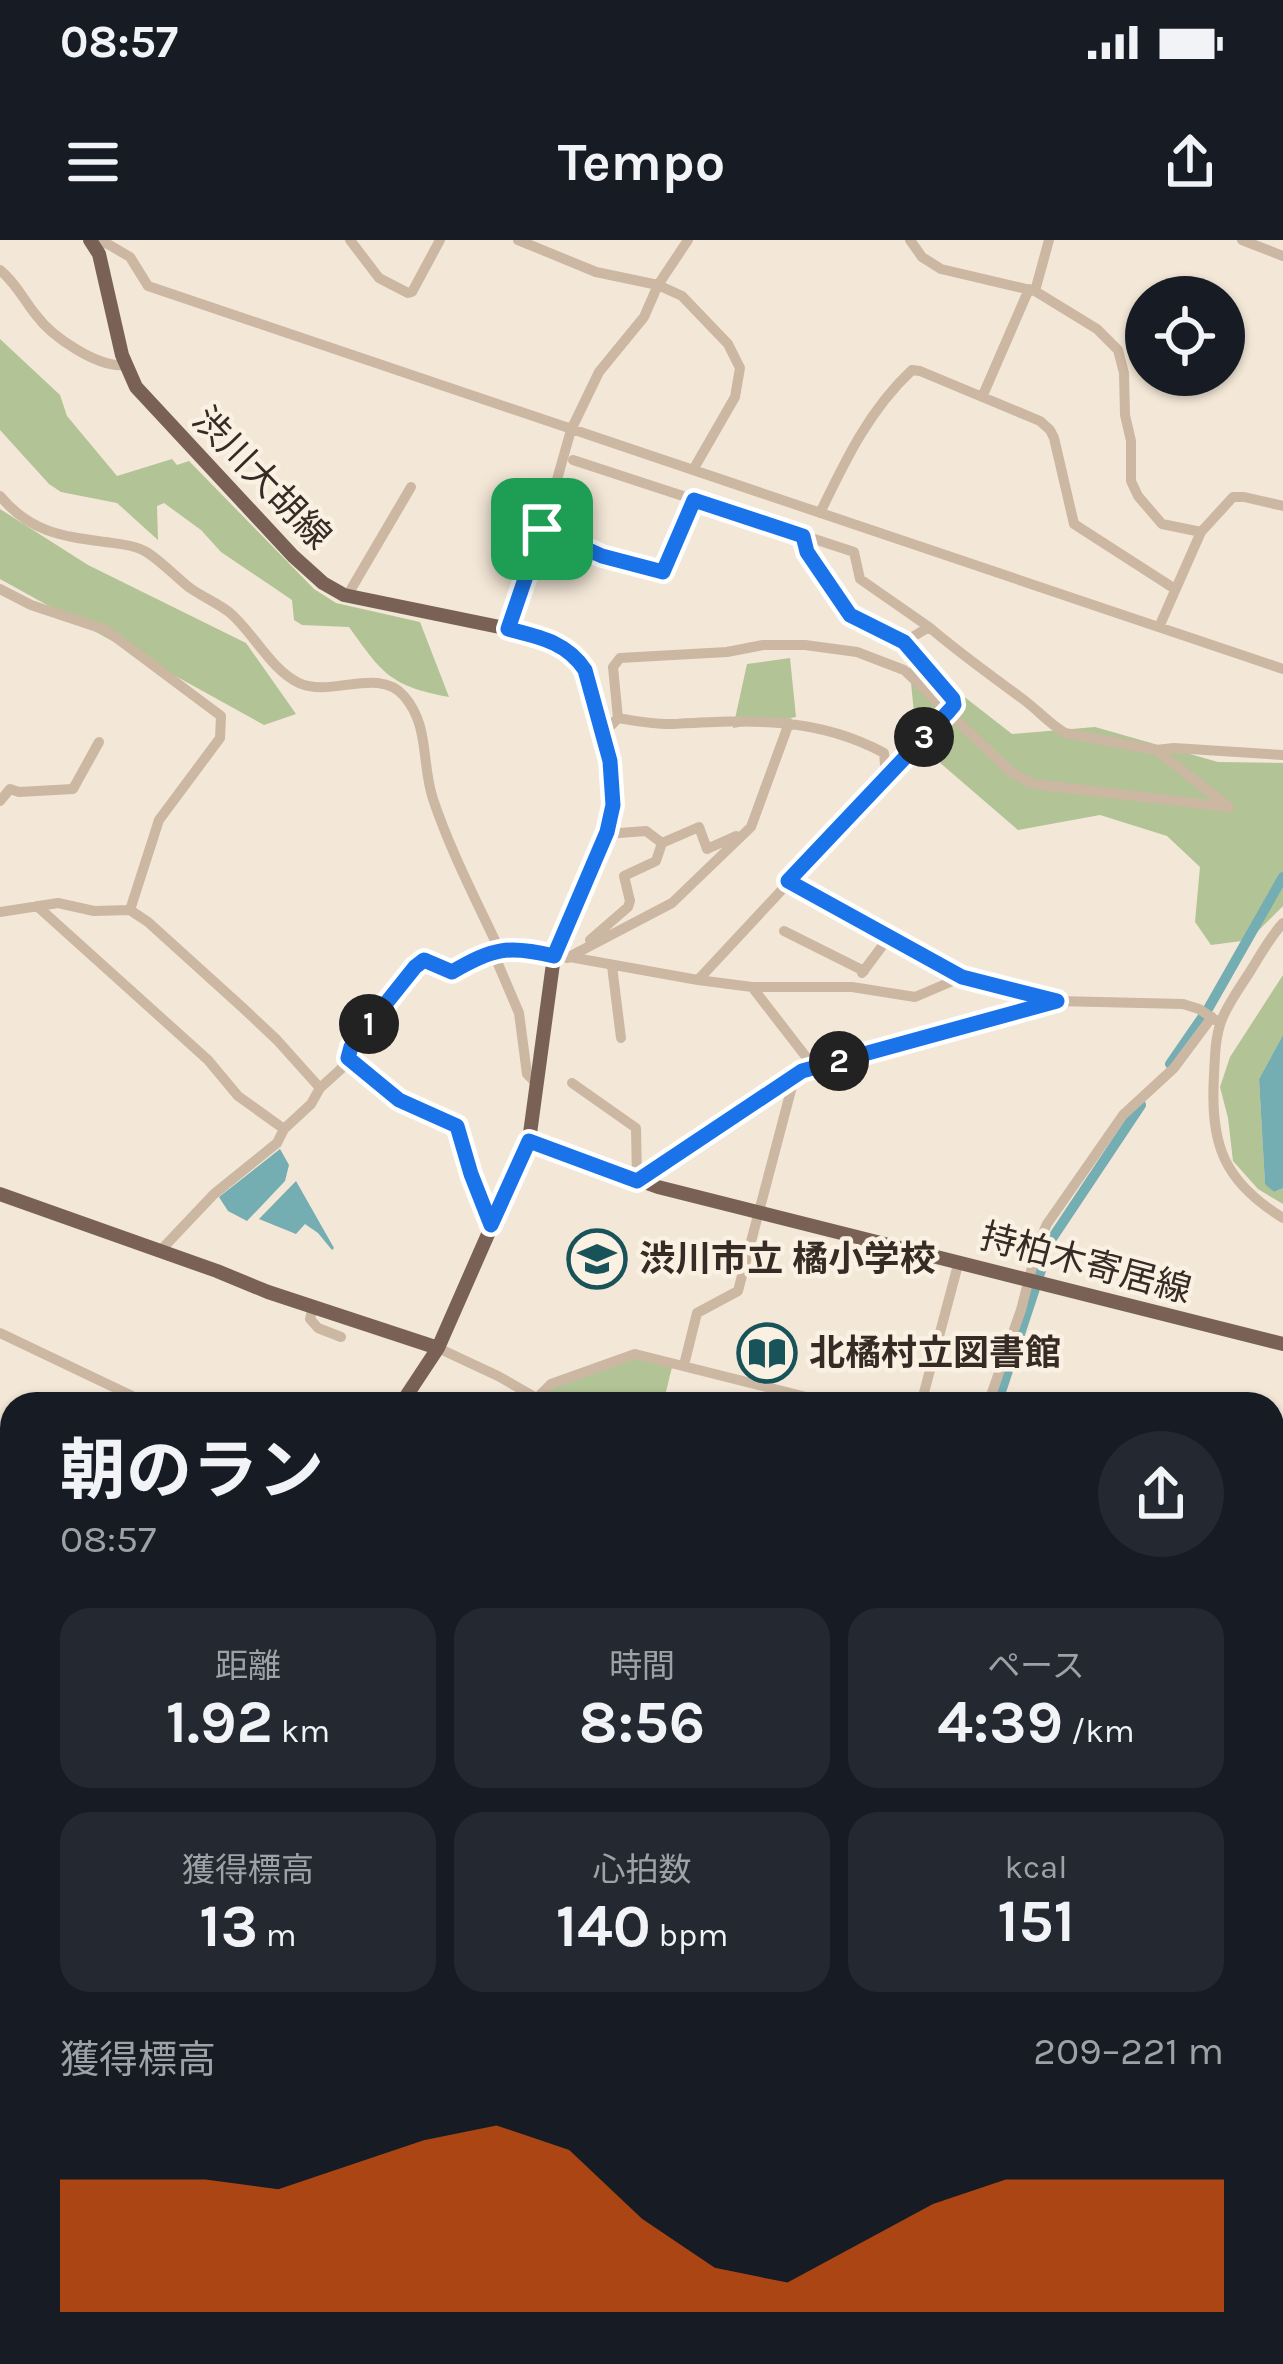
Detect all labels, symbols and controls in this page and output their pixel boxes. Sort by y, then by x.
text: 08:57 [60,16,178,68]
icon: menu [60,129,126,195]
icon: share [1157,129,1223,195]
text: Tempo [558,130,725,194]
map controls [1125,276,1245,396]
button: locate [1125,276,1245,396]
street label: 渋川大胡線 [184,399,340,557]
pin [491,478,593,580]
icon: arrive [509,496,575,562]
pin: 3 [894,707,954,767]
text: 3 [914,718,934,756]
pin: 1 [339,994,399,1054]
text: 1 [363,1005,375,1043]
pin: 2 [809,1031,869,1091]
text: 2 [829,1042,849,1080]
street label: 持柏木寄居線 [976,1215,1196,1311]
school or university icon: 渋川市立 橘小学校 [566,1228,628,1290]
place label: 渋川市立 橘小学校 [639,1238,936,1280]
library icon: 北橘村立図書館 [736,1322,798,1384]
place label: 北橘村立図書館 [809,1332,1061,1374]
button: share [1098,1431,1224,1557]
text: 朝のラン [60,1432,324,1510]
text: 08:57 [60,1516,156,1562]
text: 距離 [215,1647,281,1685]
text: 時間 [609,1647,675,1685]
text: ペース [987,1647,1085,1685]
text: 1.92 [166,1687,273,1757]
text: 8:56 [579,1687,705,1757]
text: 4:39 [937,1687,1063,1757]
text: km [273,1712,330,1750]
text: /km [1063,1712,1135,1750]
text: kcal [1004,1848,1068,1886]
text: 獲得標高 [182,1851,314,1889]
text: 心拍数 [593,1851,692,1889]
text: 151 [997,1886,1075,1956]
text: 13 [199,1891,258,1961]
text: 140 [556,1891,651,1961]
text: m [258,1916,297,1954]
text: bpm [651,1916,728,1954]
text: 209–221 m [1033,2028,1224,2074]
text: 獲得標高 [60,2037,216,2083]

